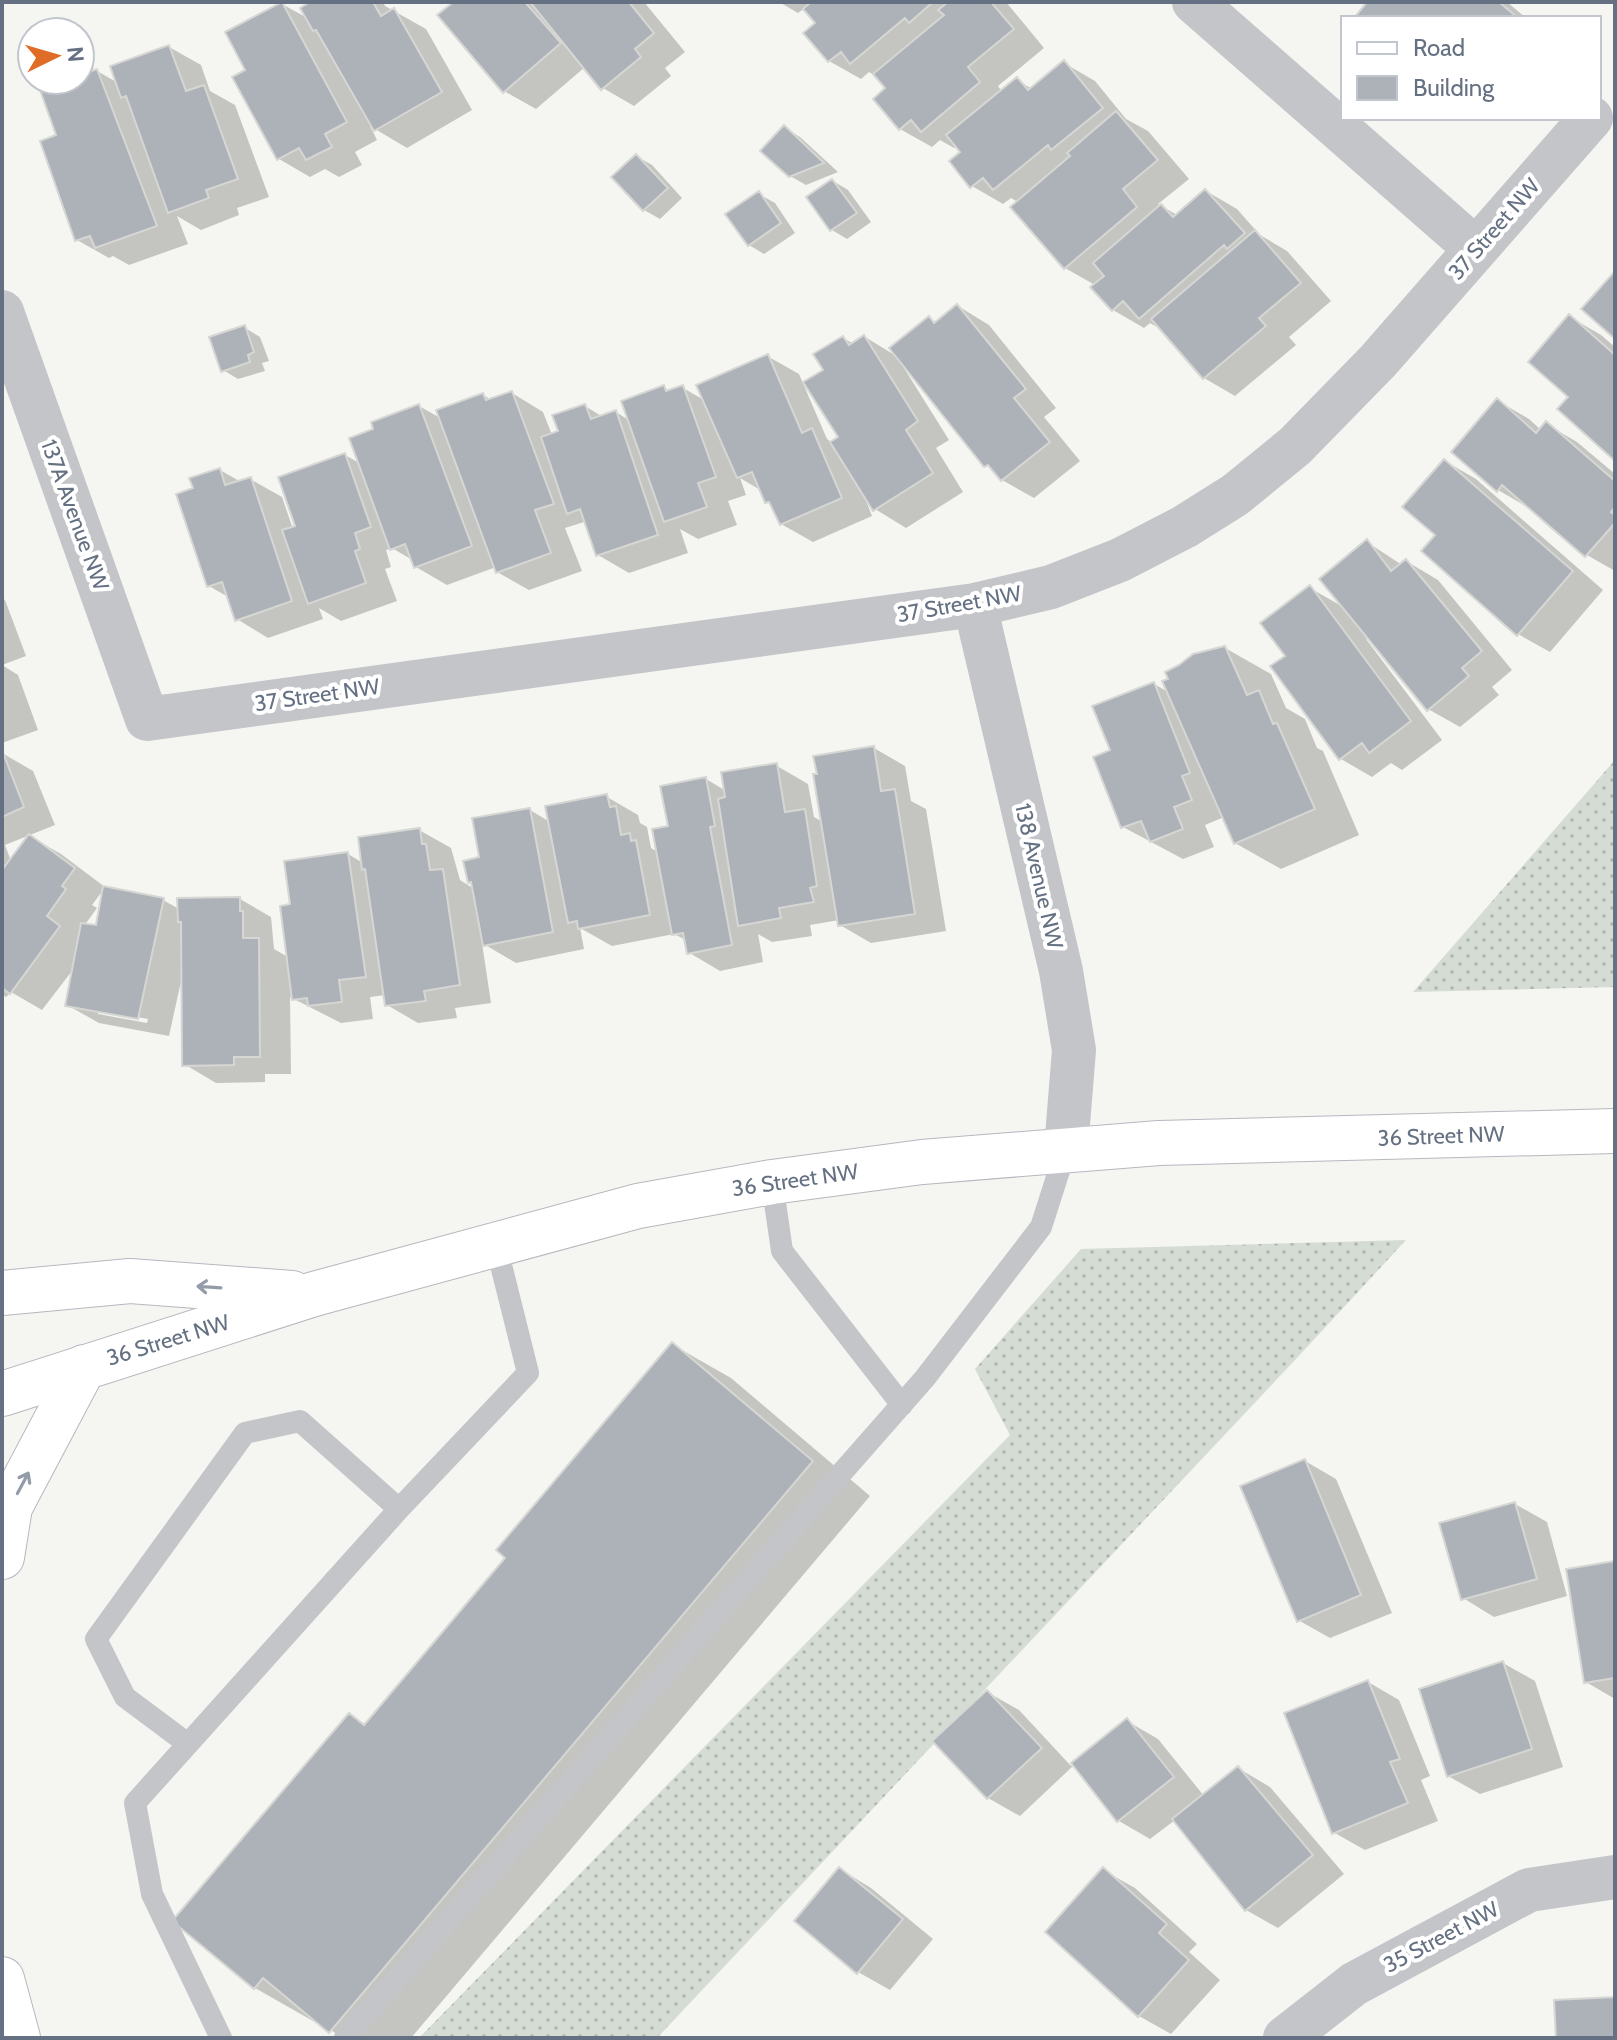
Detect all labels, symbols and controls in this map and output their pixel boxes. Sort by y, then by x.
north arrow [16,16,96,96]
legend [1341,16,1601,120]
text: Road [1413,33,1465,62]
text: N [61,45,90,63]
text: Building [1413,73,1495,102]
street label: 37 Street NW [1443,173,1546,285]
street label: 137A Avenue NW [35,436,115,594]
street label: 37 Street NW [895,580,1023,628]
street label: 37 Street NW [253,673,381,717]
street label: 138 Avenue NW [1009,801,1069,951]
street label: 36 Street NW [1377,1120,1505,1152]
street label: 36 Street NW [730,1158,860,1202]
one-way arrow [196,1279,223,1294]
street label: 36 Street NW [103,1308,233,1371]
one-way arrow [15,1471,31,1495]
street label: 35 Street NW [1379,1895,1503,1979]

